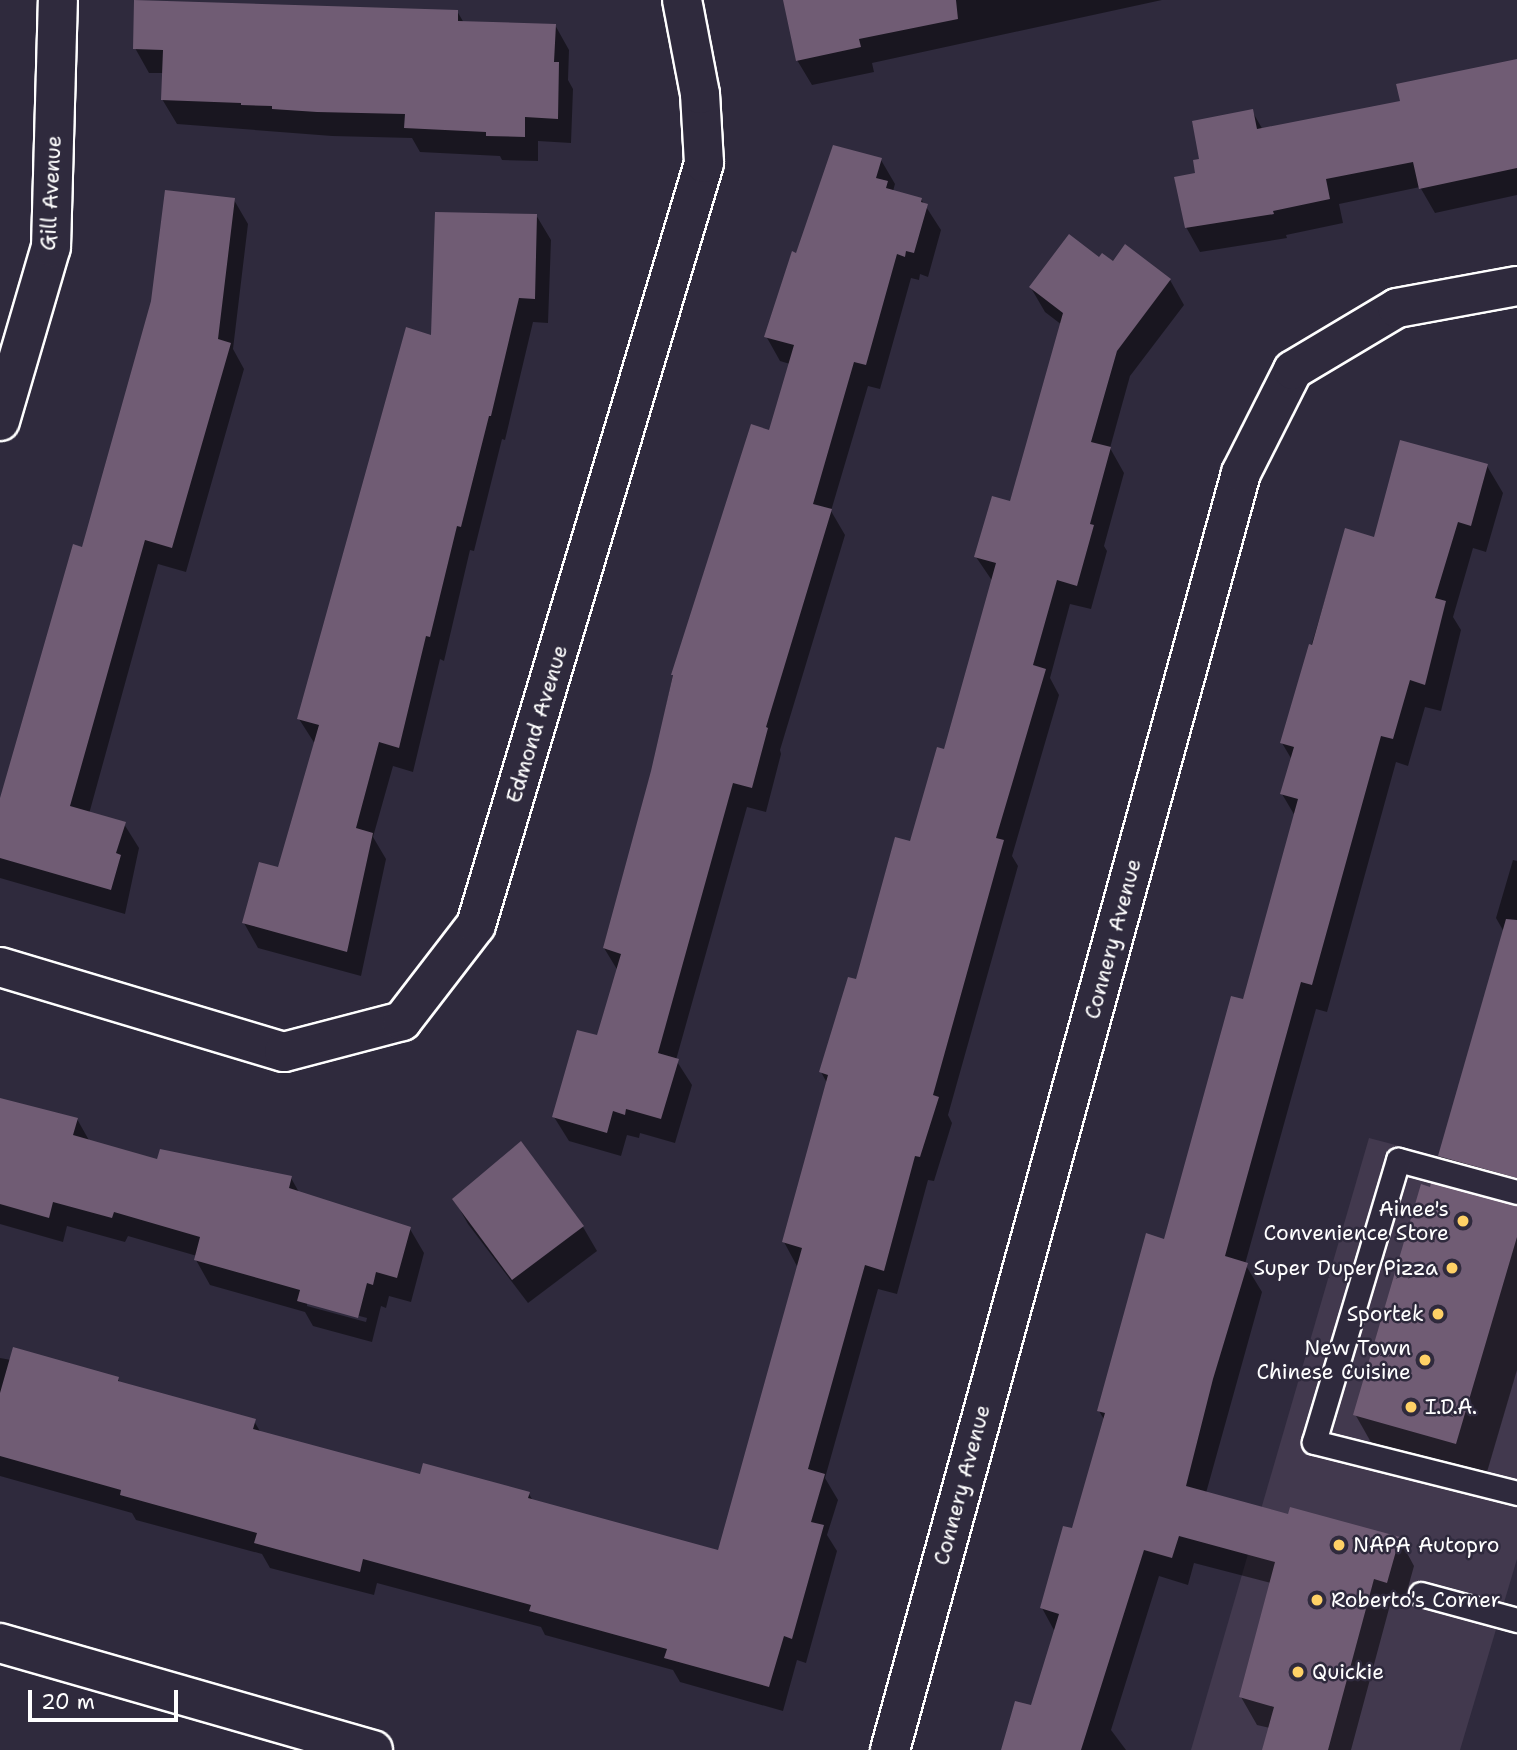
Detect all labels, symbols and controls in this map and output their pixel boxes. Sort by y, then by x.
street label: Gill Avenue [35,135,67,251]
street label: Edmond Avenue [501,642,573,806]
street label: Connery Avenue [1080,856,1146,1022]
place label: Ainee's Convenience Store [1264,1196,1449,1246]
marker: Ainee's Convenience Store [1455,1213,1471,1229]
place label: Super Duper Pizza [1253,1255,1438,1281]
marker: Super Duper Pizza [1444,1260,1460,1276]
place label: Sportek [1347,1301,1424,1327]
marker: Sportek [1430,1306,1446,1322]
place label: New Town Chinese Cuisine [1256,1335,1411,1385]
marker: New Town Chinese Cuisine [1417,1352,1433,1368]
place label: I.D.A. [1425,1394,1477,1420]
marker: I.D.A. [1403,1399,1419,1415]
street label: Connery Avenue [929,1402,995,1568]
place label: NAPA Autopro [1353,1532,1499,1558]
marker: NAPA Autopro [1331,1537,1347,1553]
place label: Roberto's Corner [1331,1587,1501,1613]
marker: Roberto's Corner [1309,1592,1325,1608]
place label: Quickie [1312,1659,1384,1685]
marker: Quickie [1290,1664,1306,1680]
scale bar [32,1676,182,1720]
text: 20 m [41,1688,95,1716]

